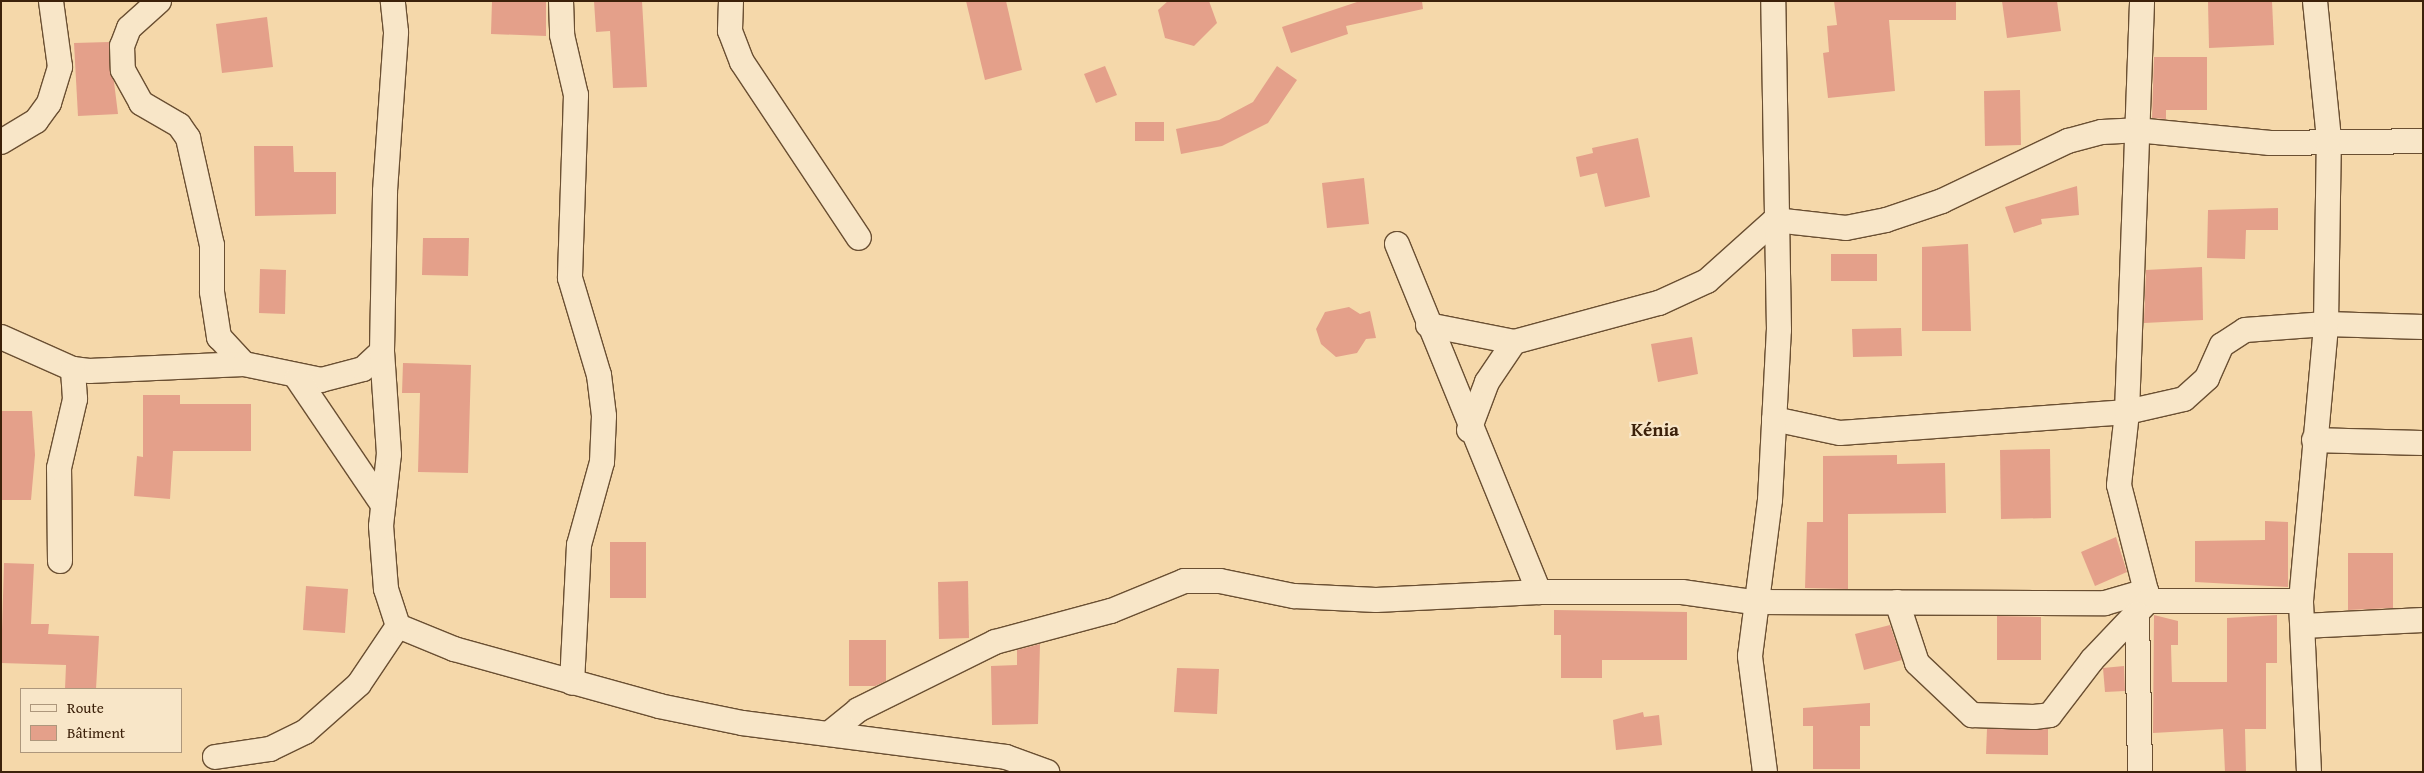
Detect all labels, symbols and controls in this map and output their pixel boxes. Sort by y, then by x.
district label: Kénia [1631,419,1679,441]
legend [20,688,182,753]
text: Route [67,697,104,718]
text: Bâtiment [67,722,125,743]

